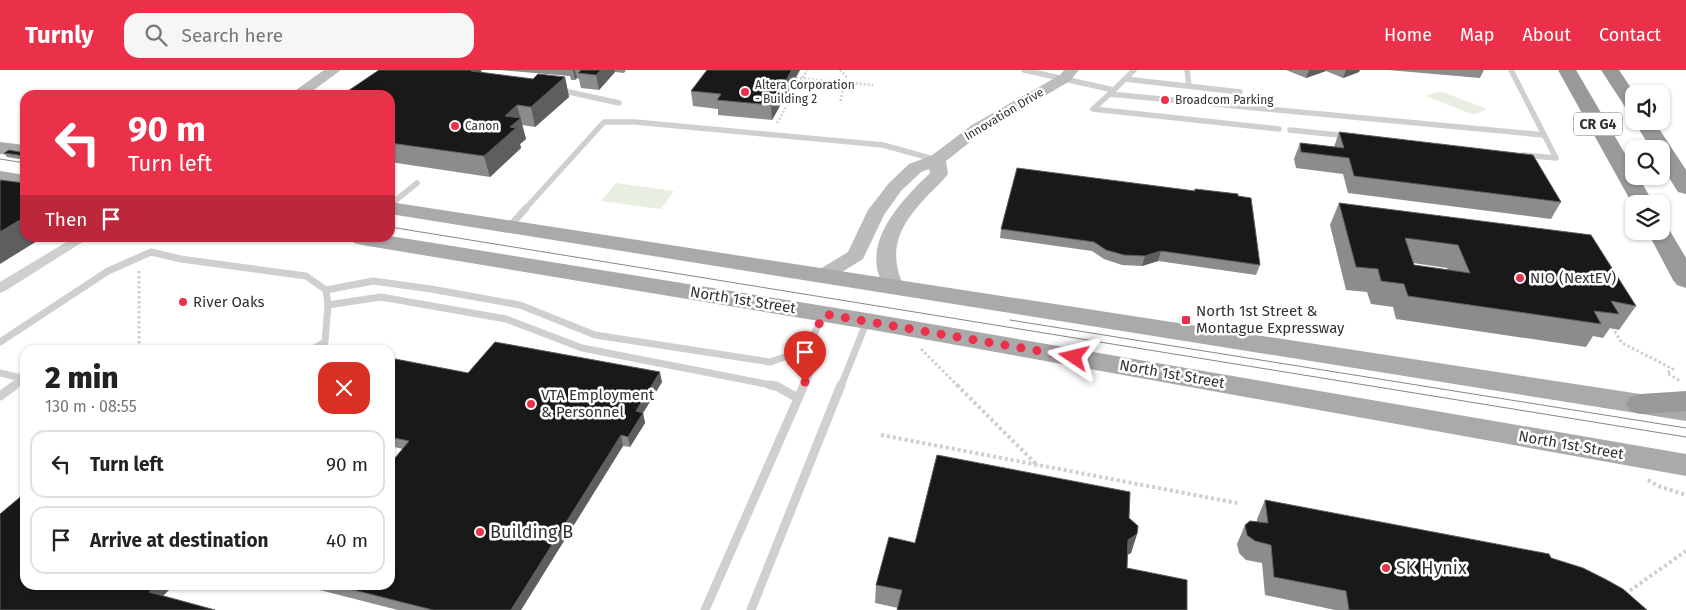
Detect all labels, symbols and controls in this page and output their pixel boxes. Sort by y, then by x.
search box [124,13,474,58]
text: Turnly [25,21,94,49]
icon: search [142,21,170,49]
text: Search here [182,24,283,47]
text: Home [1384,24,1432,46]
text: Map [1460,24,1494,46]
text: About [1522,24,1571,46]
text: Contact [1599,24,1661,46]
place label: Altera Corporation - Building 2 [755,78,855,106]
street label: Innovation Drive [962,85,1046,143]
map controls [1625,85,1670,240]
button: sound [1625,85,1670,130]
marker: Altera Corporation - Building 2 [739,86,751,98]
place label: Broadcom Parking [1175,93,1274,107]
marker: Broadcom Parking [1159,94,1171,106]
text: 90 m [128,108,206,150]
icon: left [45,110,110,175]
road number: CR G4 [1574,112,1622,136]
place label: Canon [465,119,499,133]
marker: Canon [449,120,461,132]
button: search [1625,140,1670,185]
text: Turn left [128,150,212,177]
button: layers [1625,195,1670,240]
icon: arrive [97,205,125,233]
text: Then [45,208,87,231]
place label: NIO (NextEV) [1530,269,1616,287]
marker: NIO (NextEV) [1514,272,1526,284]
street label: North 1st Street [689,283,798,317]
place label: River Oaks [193,293,265,311]
marker: River Oaks [177,296,189,308]
place label: North 1st Street & Montague Expressway [1196,302,1345,337]
marker: North 1st Street & Montague Expressway [1180,314,1192,326]
position arrow [1047,330,1099,382]
pin [784,331,826,382]
icon: arrive [791,338,819,366]
street label: North 1st Street [1118,356,1227,392]
text: 2 min [45,360,118,396]
button: close [318,362,370,414]
place label: VTA Employment & Personnel [541,386,655,421]
text: 130 m · 08:55 [45,397,137,416]
marker: VTA Employment & Personnel [525,398,537,410]
street label: North 1st Street [1517,427,1626,463]
icon: left [47,450,75,478]
text: Turn left [90,453,164,476]
text: 90 m [326,453,368,476]
place label: Building B [490,521,573,543]
icon: arrive [47,526,75,554]
marker: Building B [474,526,486,538]
text: Arrive at destination [90,529,269,552]
text: 40 m [326,529,368,552]
place label: SK Hynix [1396,557,1467,579]
marker: SK Hynix [1380,562,1392,574]

